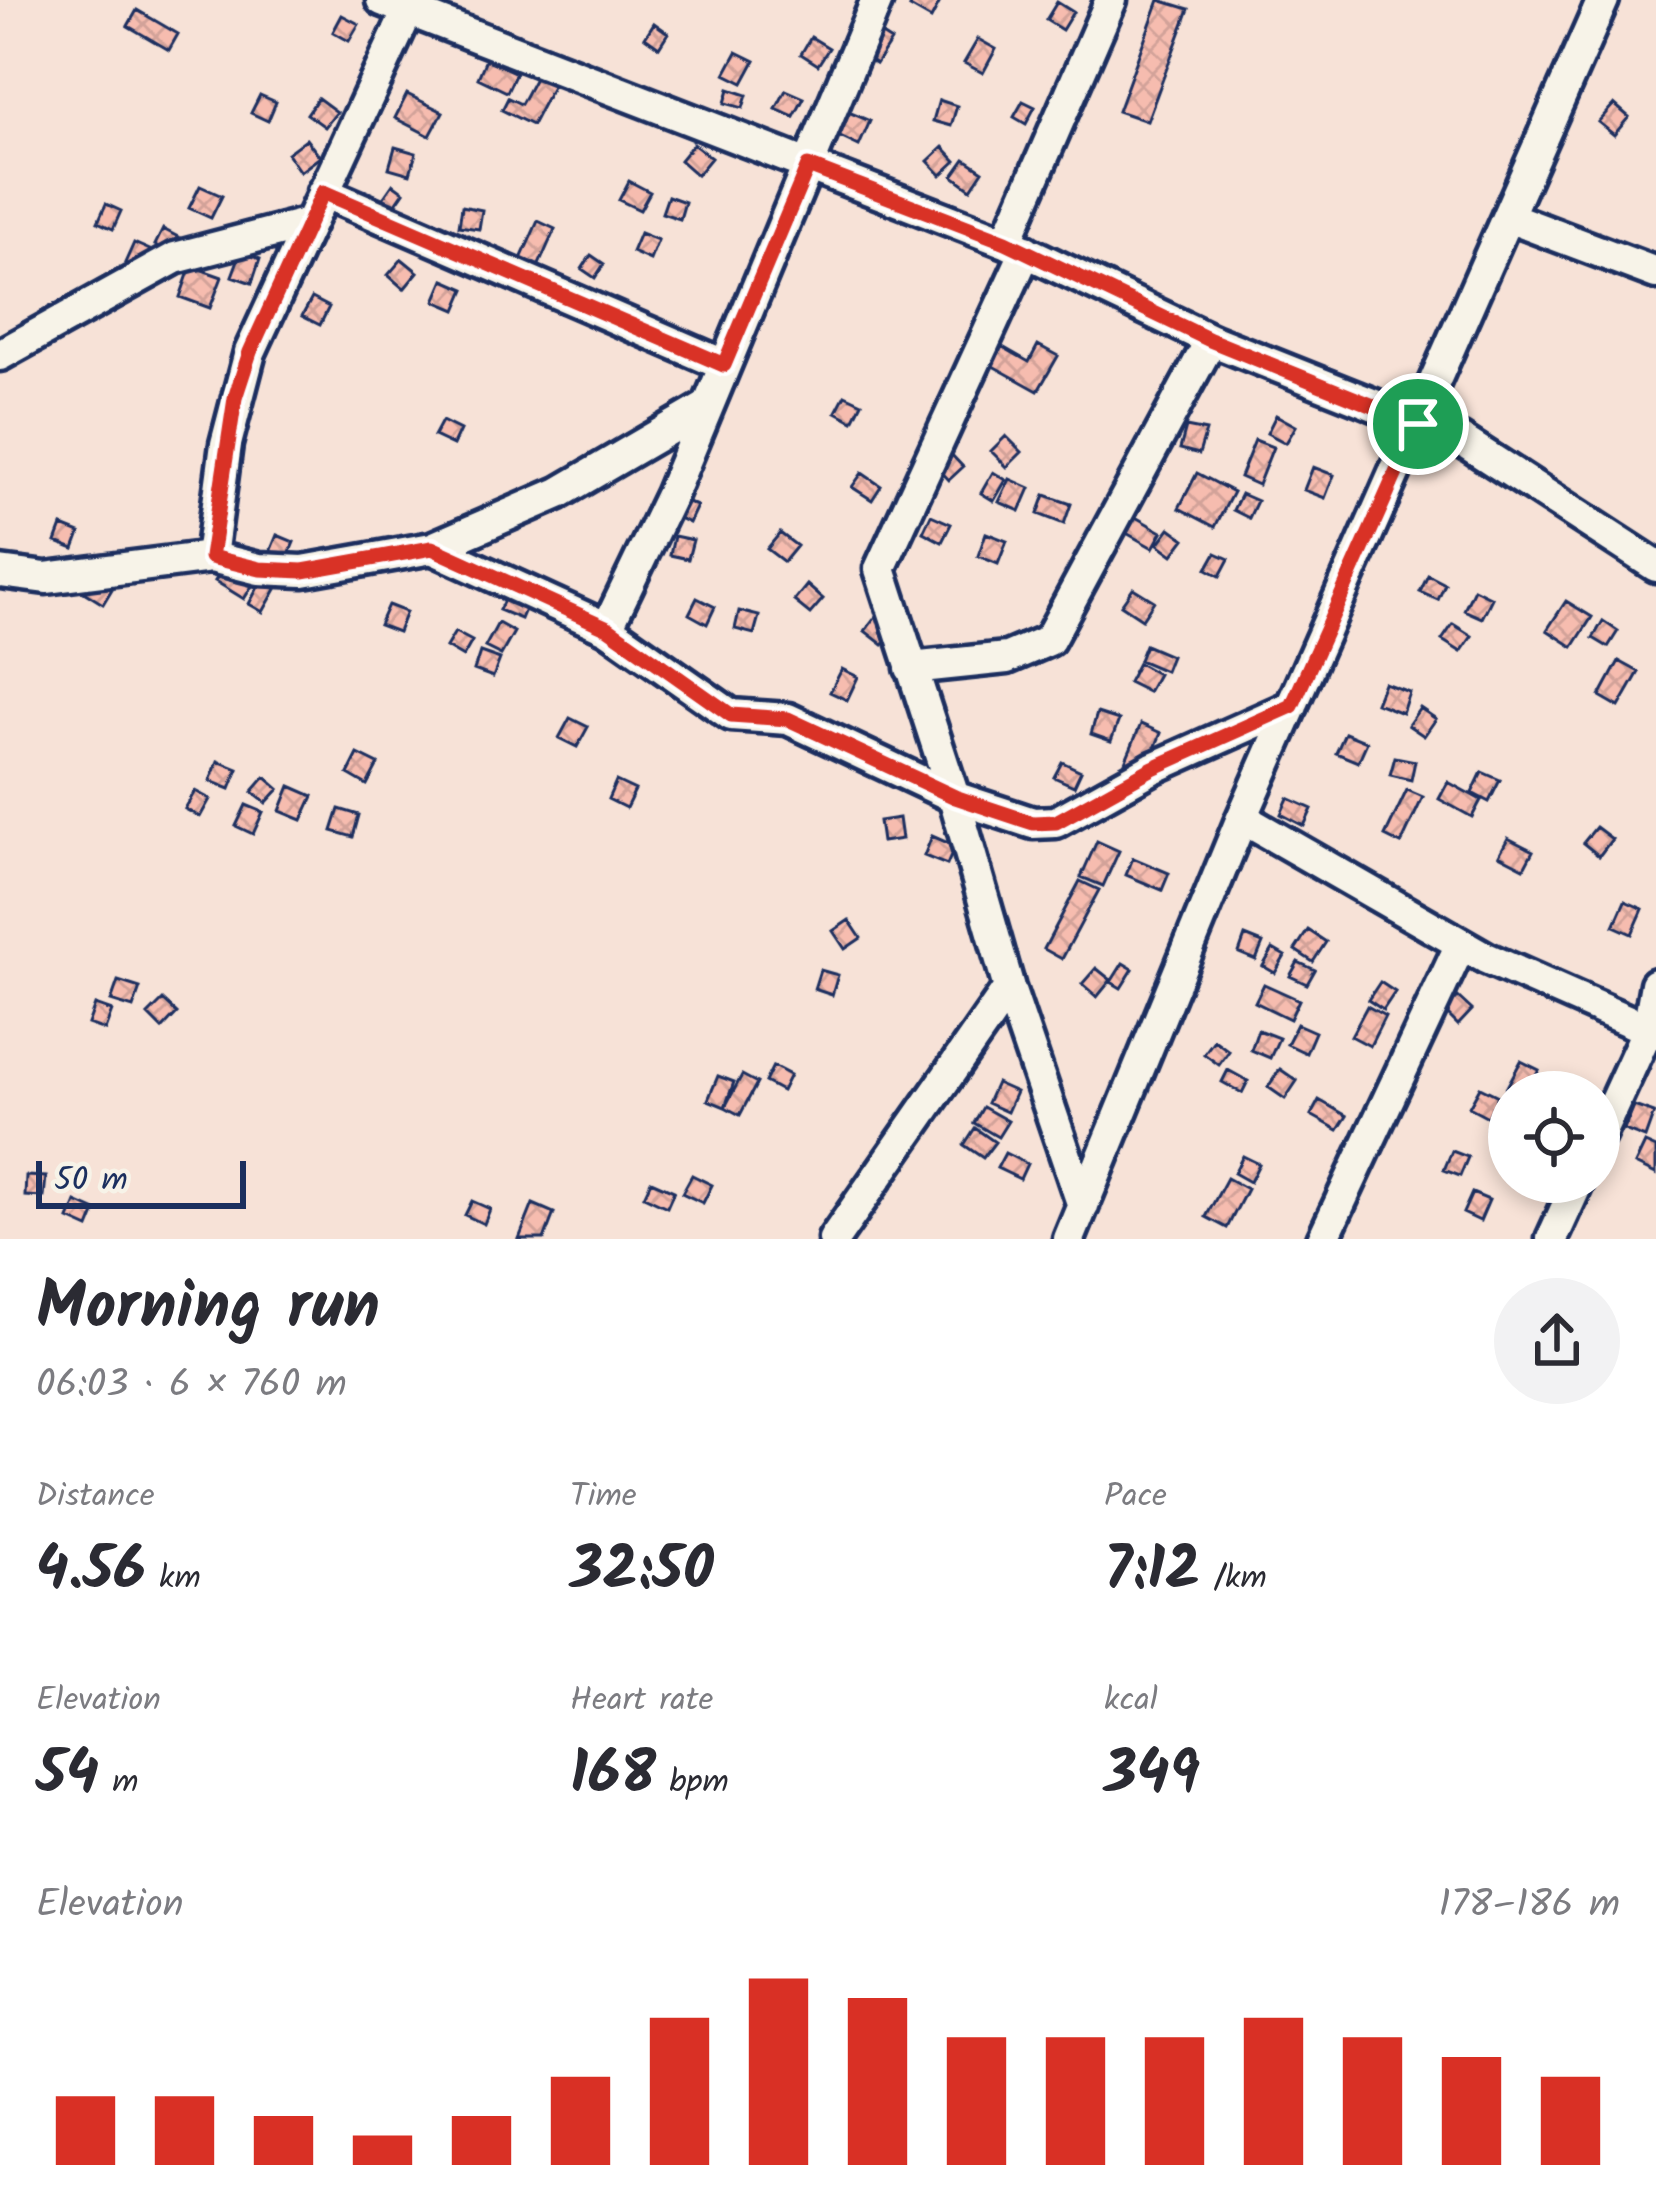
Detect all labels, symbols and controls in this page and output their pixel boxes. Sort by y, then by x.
pin [1367,373,1469,475]
icon: arrive [1385,391,1451,457]
map controls [1488,1071,1620,1203]
button: locate [1488,1071,1620,1203]
scale bar [36,1155,246,1208]
text: 50 m [54,1155,128,1208]
text: Morning run [36,1257,380,1362]
button: share [1494,1278,1620,1404]
text: 06:03 · 6 × 760 m [36,1355,347,1417]
text: Distance [36,1471,155,1524]
text: Time [570,1471,637,1524]
text: Pace [1104,1471,1167,1524]
text: 4.56 [36,1524,146,1620]
text: 32:50 [570,1524,714,1620]
text: 7:12 [1104,1524,1200,1620]
text: km [146,1553,201,1606]
text: /km [1200,1553,1267,1606]
text: Elevation [36,1675,161,1728]
text: Heart rate [570,1675,713,1728]
text: kcal [1104,1675,1158,1728]
text: 54 [36,1728,99,1824]
text: 168 [570,1728,656,1824]
text: 349 [1104,1728,1200,1824]
text: m [99,1757,139,1810]
text: bpm [656,1757,729,1810]
text: Elevation [36,1875,184,1937]
text: 178–186 m [1438,1875,1620,1937]

